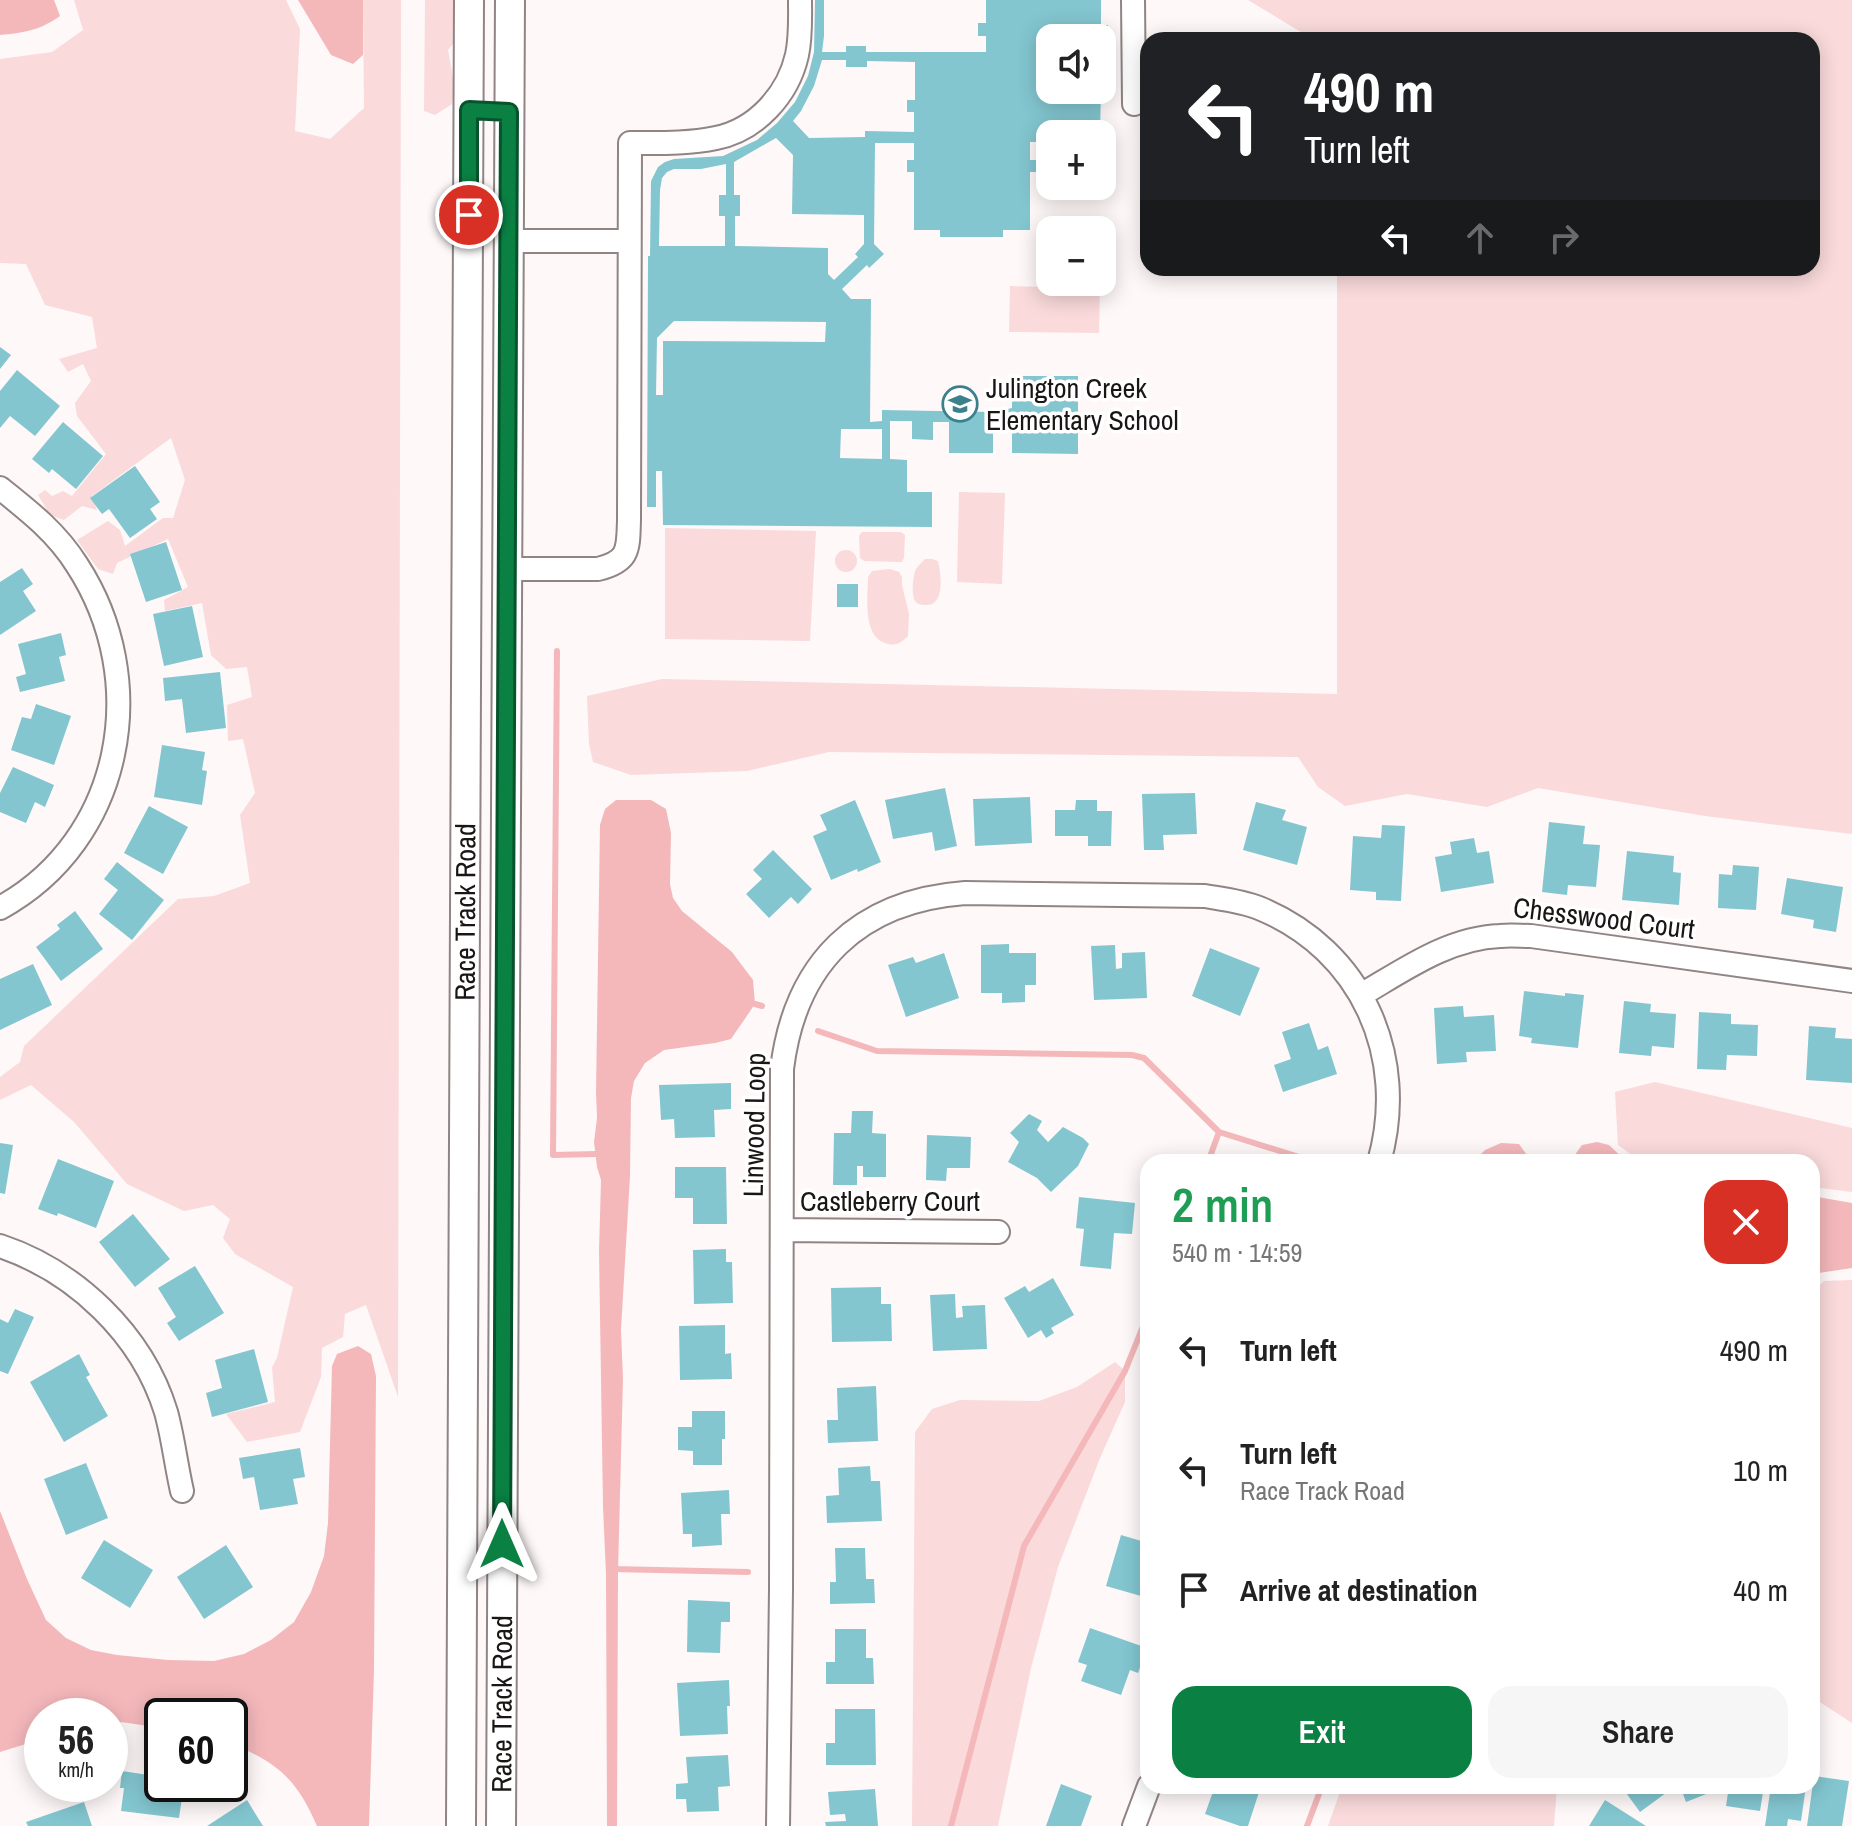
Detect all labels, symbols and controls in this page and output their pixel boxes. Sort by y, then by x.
map controls [1036,24,1116,296]
button: sound [1036,24,1116,104]
text: 490 m [1304,54,1434,129]
icon: left [1172,64,1276,168]
button: + [1036,120,1116,200]
text: Turn left [1304,126,1410,174]
pin [435,181,503,249]
icon: arrive [447,193,491,237]
button: − [1036,216,1116,296]
icon: left [1374,216,1418,260]
icon: ahead [1458,216,1502,260]
icon: right [1542,216,1586,260]
place label: Julington Creek Elementary School [986,369,1179,439]
school or university icon: Julington Creek Elementary School [941,385,979,423]
street label: Race Track Road [446,823,484,1001]
street label: Chesswood Court [1511,888,1697,948]
street label: Linwood Loop [734,1053,774,1197]
text: 2 min [1172,1172,1273,1237]
button: close [1704,1180,1788,1264]
street label: Castleberry Court [800,1182,980,1220]
text: 540 m · 14:59 [1172,1235,1302,1270]
icon: left [1172,1328,1216,1372]
text: Turn left [1240,1330,1337,1370]
text: 490 m [1720,1330,1788,1370]
text: Turn left [1240,1433,1337,1473]
icon: left [1172,1448,1216,1492]
text: 10 m [1733,1450,1788,1490]
text: Race Track Road [1240,1473,1405,1508]
position arrow [460,1502,544,1586]
icon: arrive [1172,1568,1216,1612]
text: Arrive at destination [1240,1570,1478,1610]
text: 40 m [1733,1570,1788,1610]
street label: Race Track Road [482,1615,521,1793]
button: Exit [1172,1686,1472,1778]
button: Share [1488,1686,1788,1778]
speed limit sign: 60 [144,1698,248,1802]
text: 56 [58,1713,94,1766]
text: km/h [58,1756,94,1783]

